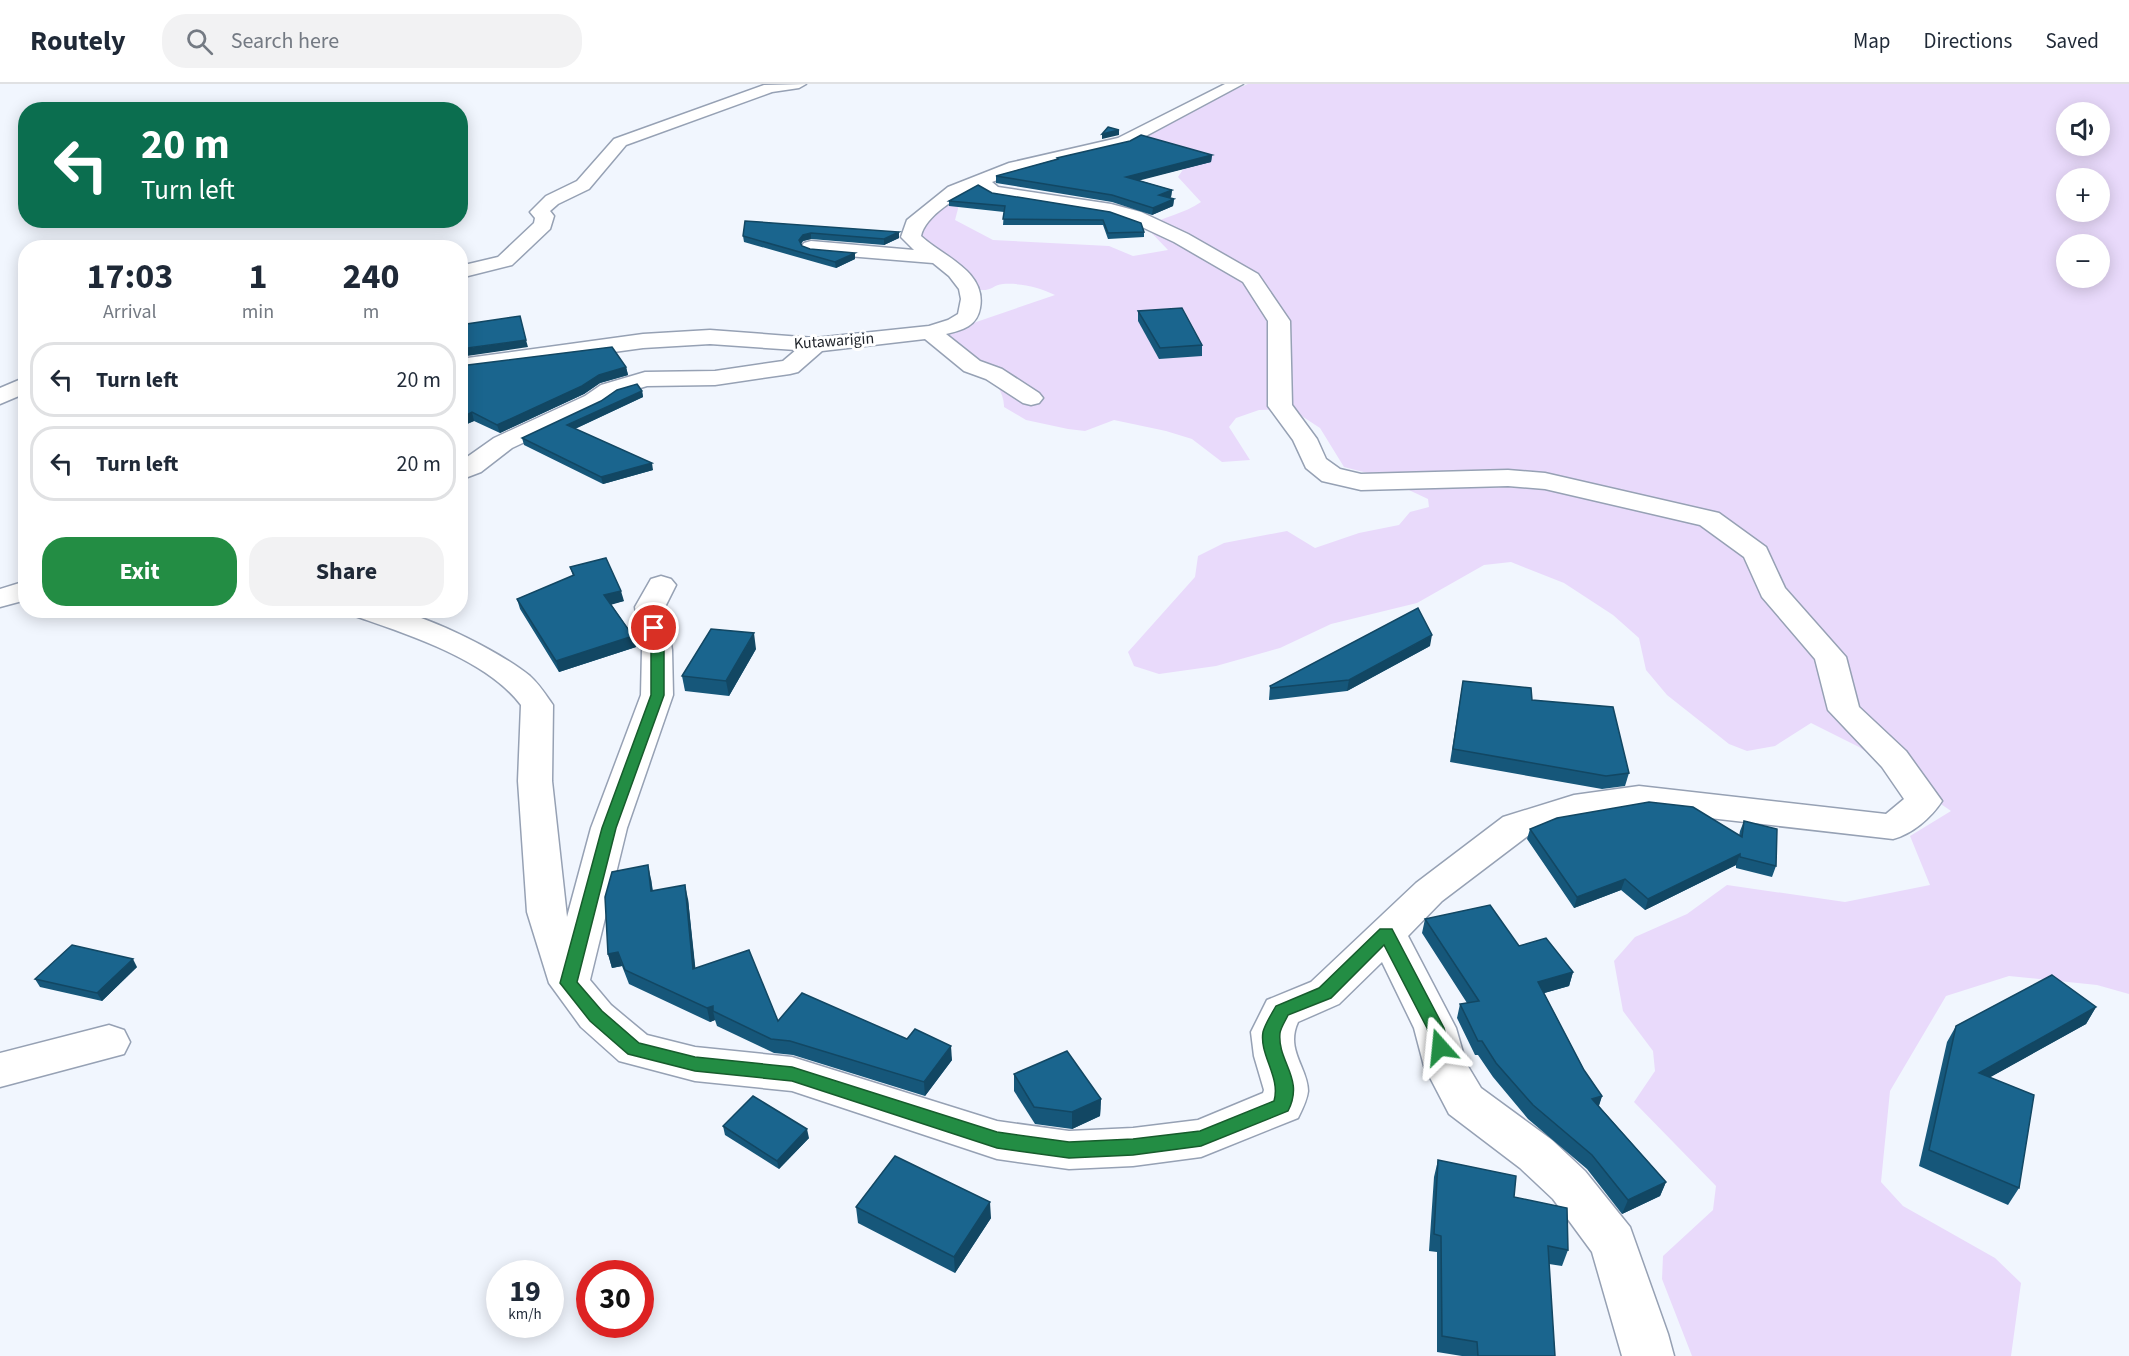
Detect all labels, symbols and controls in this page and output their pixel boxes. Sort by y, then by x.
search box [162,14,582,68]
text: Routely [30,21,126,61]
icon: search [183,25,216,58]
text: Search here [231,25,339,57]
text: Map [1853,26,1891,56]
text: Directions [1924,26,2012,56]
text: Saved [2045,26,2099,56]
map controls [2056,102,2110,288]
button: sound [2056,102,2110,156]
text: 20 m [141,115,230,175]
icon: left [42,126,120,204]
button: + [2056,168,2110,222]
text: Turn left [141,171,235,210]
button: − [2056,234,2110,288]
text: 17:03 [86,251,173,302]
text: 1 [248,251,267,302]
text: 240 [343,251,400,302]
text: Arrival [103,298,157,326]
text: min [242,298,274,326]
text: m [363,298,379,326]
street label: Kutawarigin [793,327,875,355]
icon: left [45,363,78,396]
text: Turn left [96,364,178,396]
text: 20 m [396,364,441,396]
icon: left [45,447,78,480]
text: Turn left [96,448,178,480]
text: 20 m [396,448,441,480]
button: Exit [42,537,237,606]
button: Share [249,537,444,606]
pin [628,602,679,653]
icon: arrive [637,611,670,644]
position arrow [1408,1015,1472,1079]
speed limit sign: 30 [576,1260,654,1338]
text: 19 [509,1270,541,1313]
text: km/h [508,1304,542,1325]

